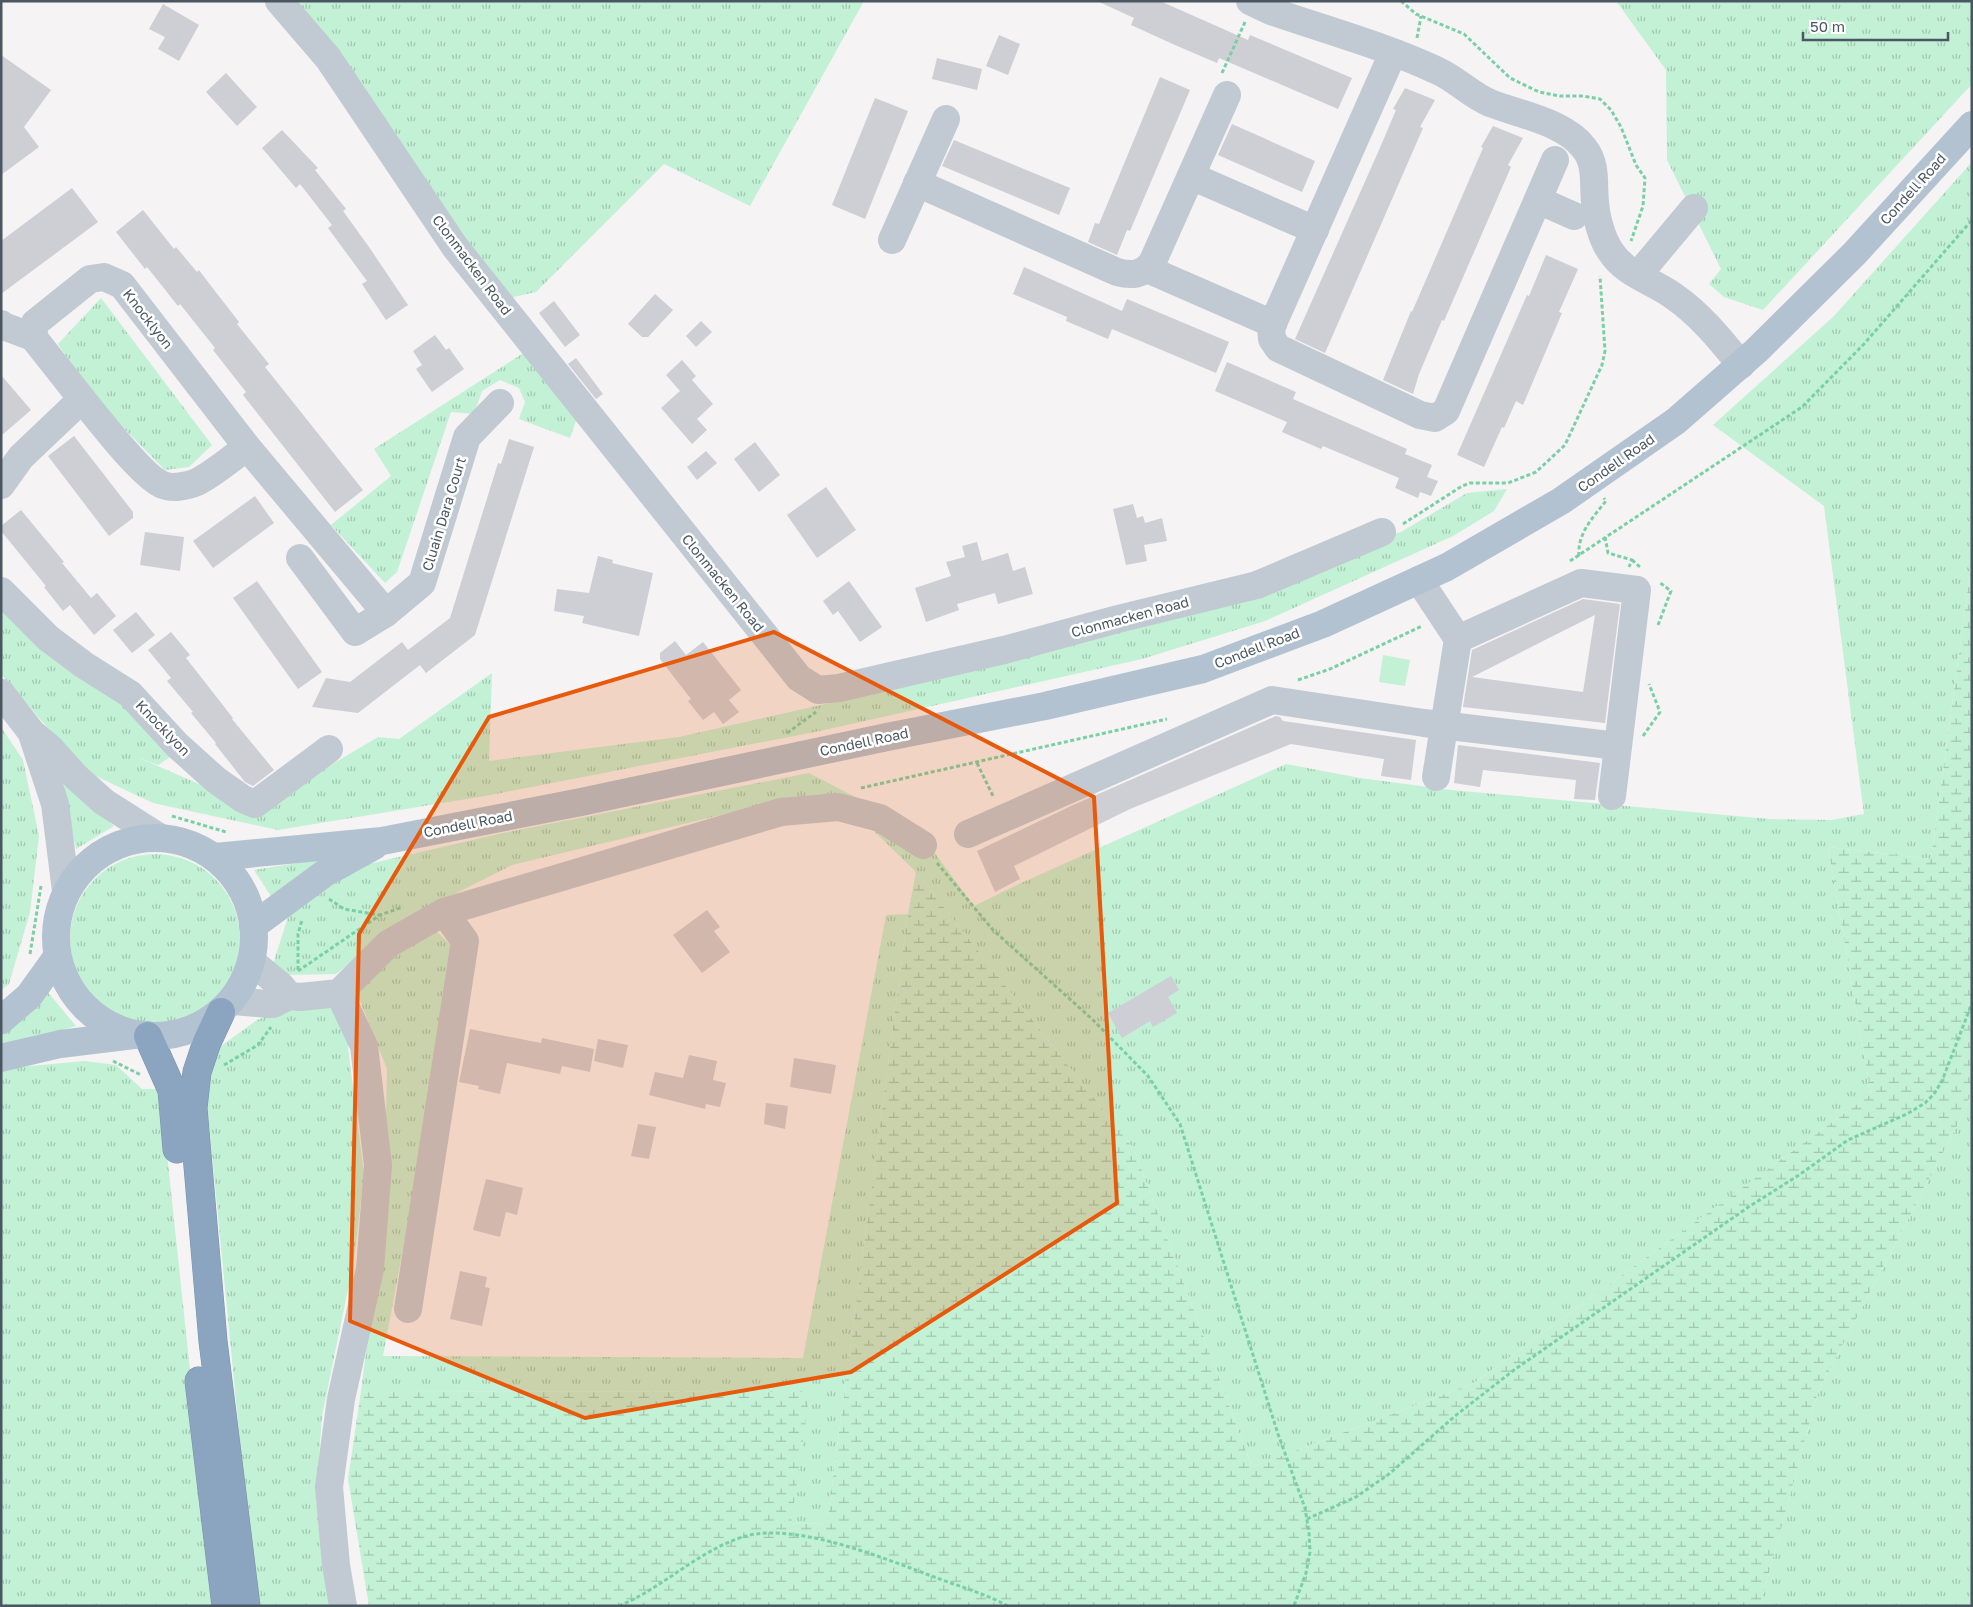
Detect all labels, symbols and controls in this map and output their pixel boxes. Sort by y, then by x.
scale bar [1803,10,1948,42]
text: 50 m [1810,17,1845,35]
street label: Condell Road [1876,150,1949,228]
street label: Clonmacken Road [429,211,516,318]
street label: Knocklyon [120,285,177,352]
street label: Condell Road [1574,430,1657,495]
street label: Cluain Dara Court [418,455,469,573]
street label: Clonmacken Road [679,530,768,635]
street label: Clonmacken Road [1069,593,1190,640]
street label: Condell Road [1212,623,1302,672]
street label: Knocklyon [133,696,194,759]
street label: Condell Road [818,724,910,759]
street label: Condell Road [422,807,514,840]

